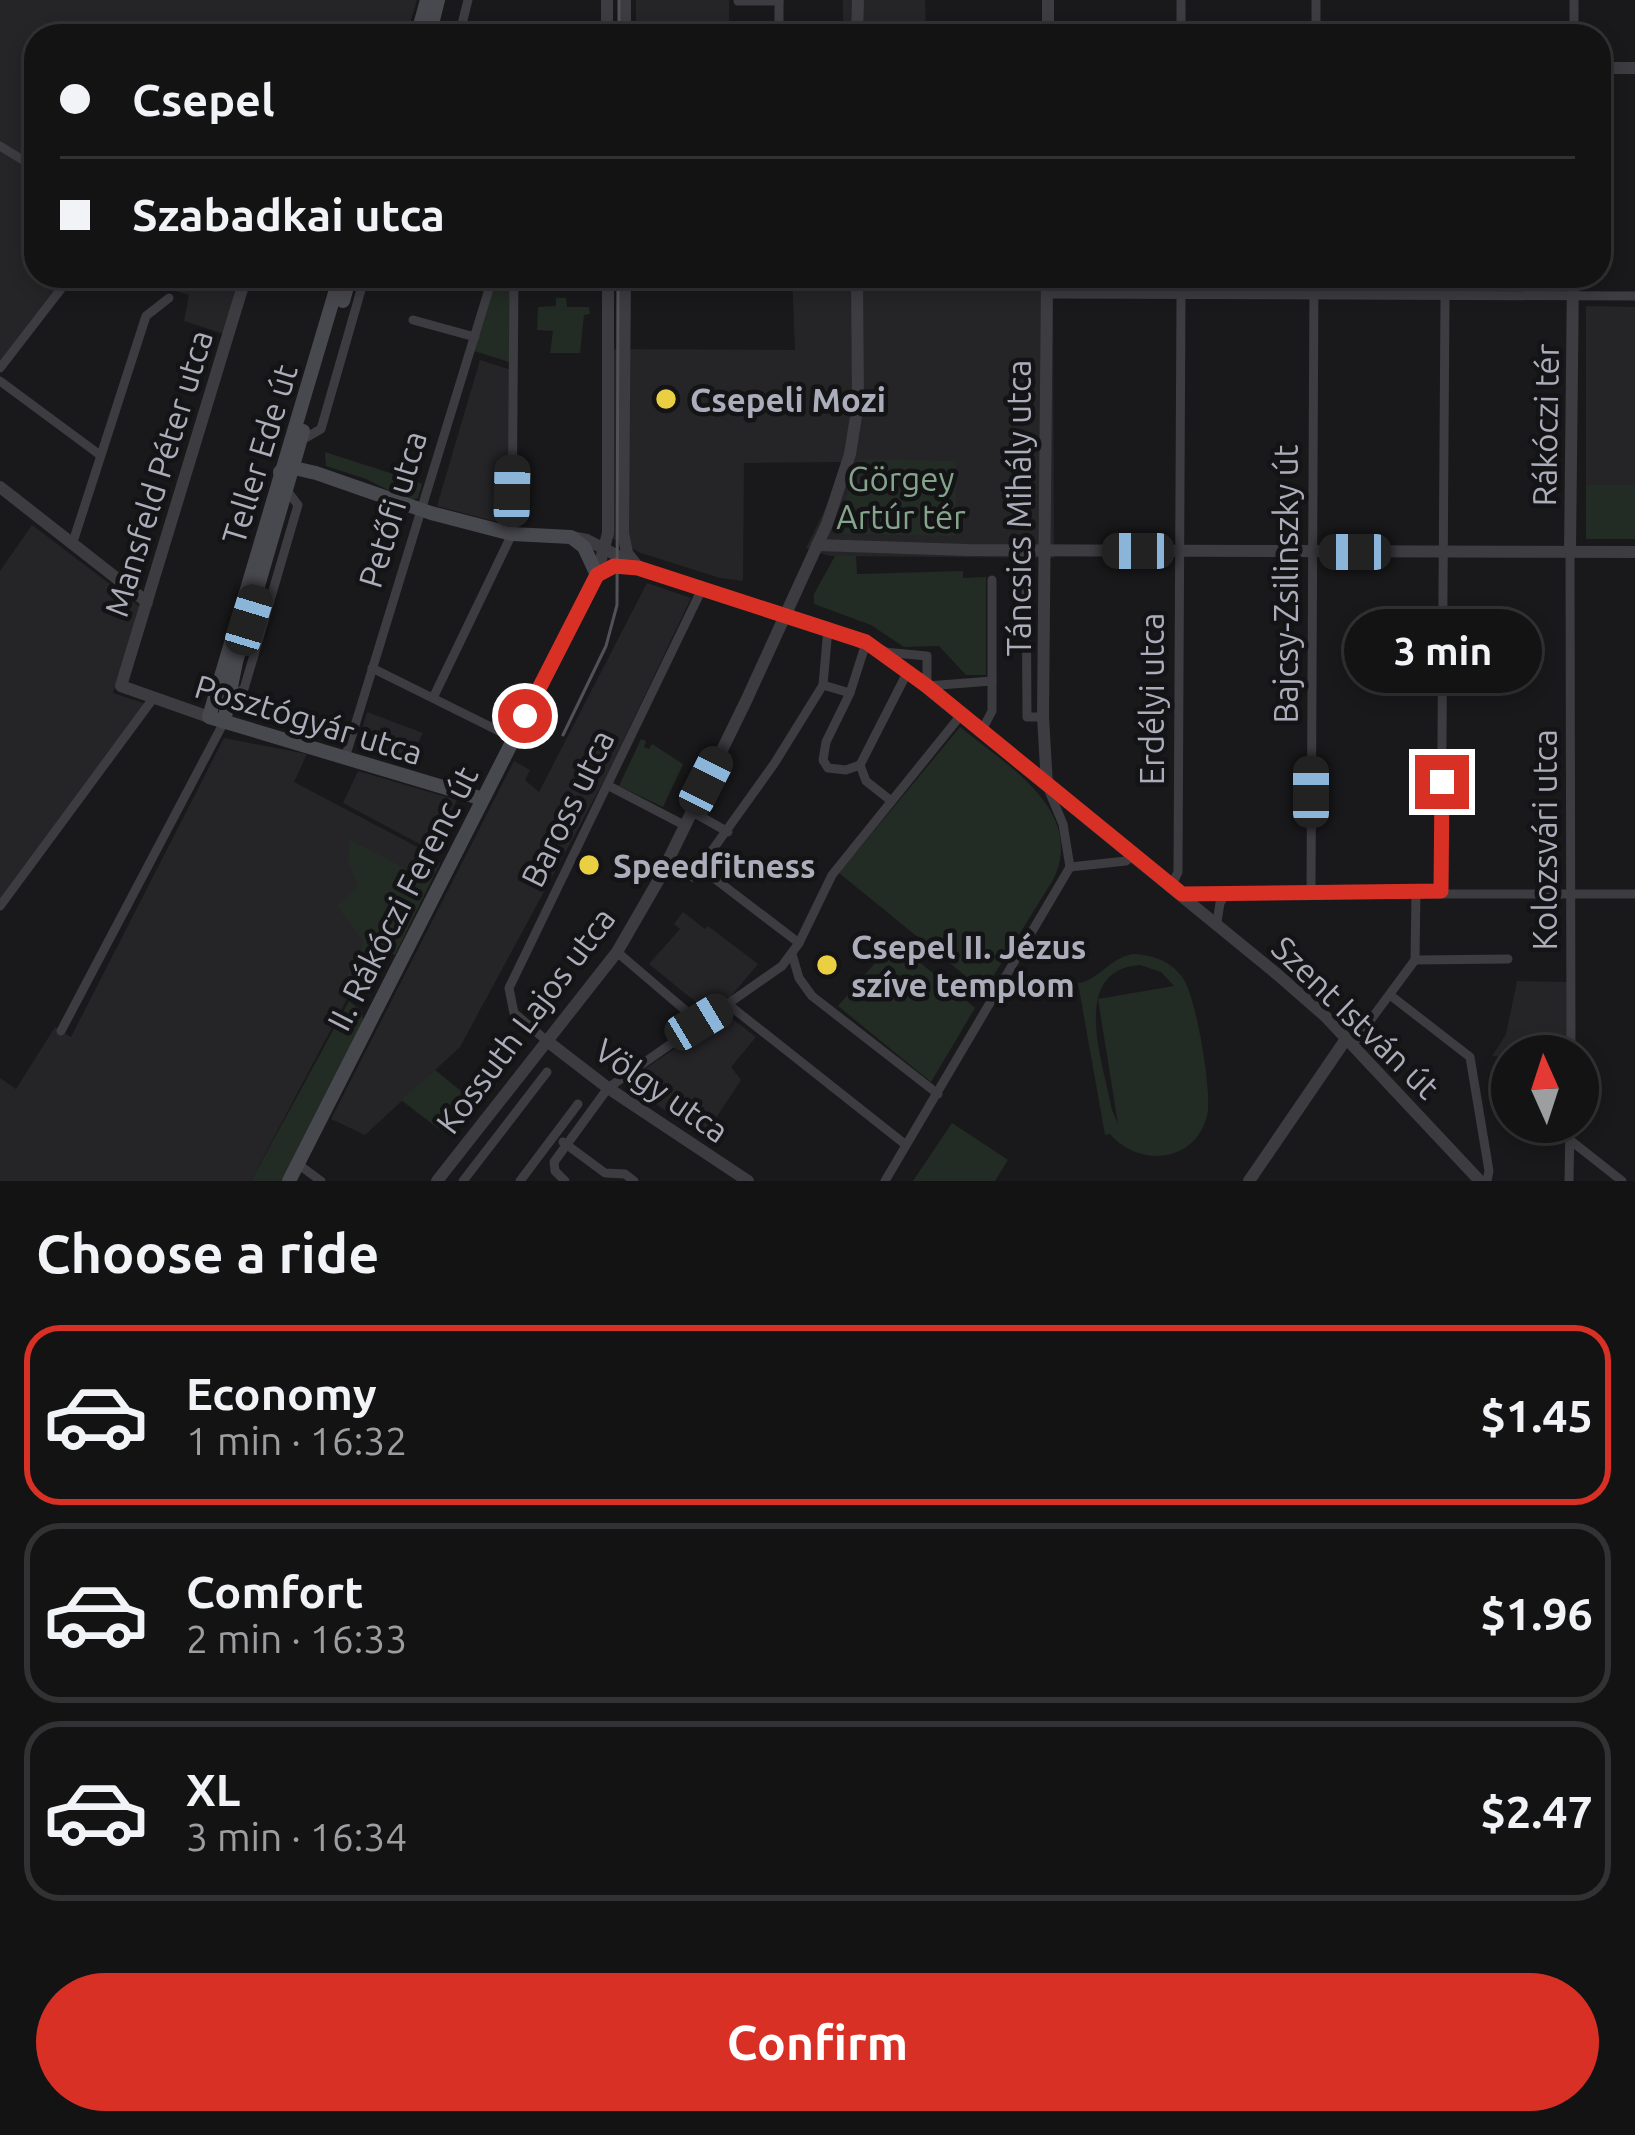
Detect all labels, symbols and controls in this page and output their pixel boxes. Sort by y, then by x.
text: Csepel [132,74,275,125]
text: Szabadkai utca [132,189,445,240]
street label: Mansfeld Péter utca [97,325,219,621]
street label: Rákóczi tér [1525,343,1565,507]
street label: Teller Ede út [214,360,304,548]
street label: Táncsics Mihály utca [1000,360,1037,656]
place label: Csepeli Mozi [690,381,886,418]
marker: Csepeli Mozi [653,386,679,412]
street label: Petőfi utca [351,426,433,592]
street label: Bajcsy-Zsilinszky út [1267,444,1304,724]
car [493,455,531,527]
park label: Görgey Artúr tér [836,460,966,535]
car [1102,533,1174,569]
car [1319,534,1391,570]
car [221,580,277,660]
callout: 3 min [1343,608,1541,692]
street label: Erdélyi utca [1133,613,1170,785]
text: 3 min [1394,629,1492,672]
street label: Posztógyár utca [191,667,427,771]
route start [498,689,552,743]
street label: Baross utca [513,724,621,892]
street label: Kolozsvári utca [1526,729,1563,951]
car [674,741,738,821]
route end [1415,755,1469,809]
car [1293,756,1329,828]
street label: II. Rákóczi Ferenc út [319,760,485,1036]
place label: Speedfitness [613,847,816,884]
marker: Speedfitness [576,852,602,878]
street label: Kossuth Lajos utca [428,900,622,1140]
place label: Csepel II. Jézus szíve templom [851,928,1086,1003]
street label: Szent István út [1265,928,1447,1106]
marker: Csepel II. Jézus szíve templom [814,952,840,978]
car [659,988,739,1056]
street label: Völgy utca [588,1031,736,1149]
north arrow [1491,1035,1599,1143]
map controls [1491,1035,1599,1143]
text: Choose a ride [36,1223,379,1283]
icon: car [42,1361,150,1469]
text: Economy [186,1368,377,1419]
text: $1.45 [1480,1390,1593,1441]
text: 1 min · 16:32 [186,1419,407,1462]
icon: car [42,1559,150,1667]
text: Comfort [186,1566,363,1617]
text: $1.96 [1480,1588,1593,1639]
text: 2 min · 16:33 [186,1617,407,1660]
icon: car [42,1757,150,1865]
text: XL [186,1764,240,1815]
text: $2.47 [1480,1786,1593,1837]
text: 3 min · 16:34 [186,1815,407,1858]
button: Confirm [36,1973,1599,2111]

